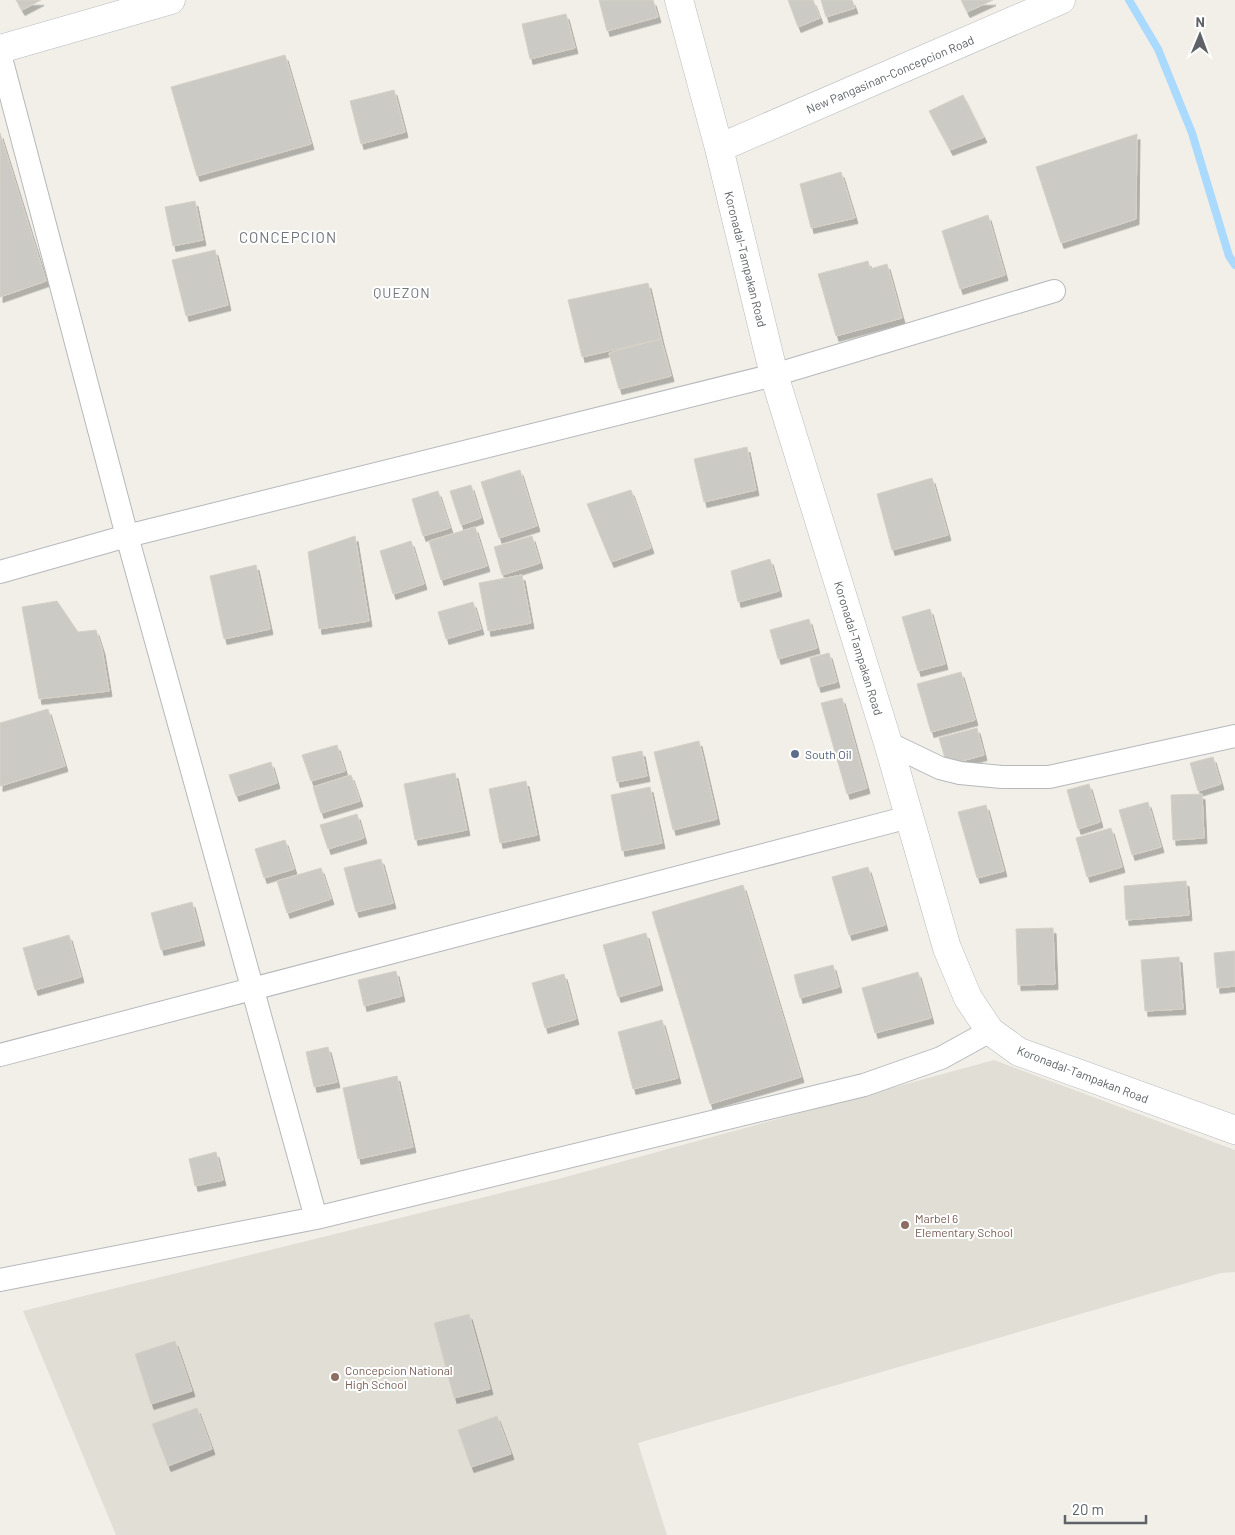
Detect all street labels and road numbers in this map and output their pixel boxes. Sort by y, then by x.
street label: New Pangasinan-Concepcion Road [804,32,976,116]
street label: Koronadal-Tampakan Road [722,190,770,328]
street label: Koronadal-Tampakan Road [832,579,886,717]
street label: Koronadal-Tampakan Road [1015,1042,1151,1106]

